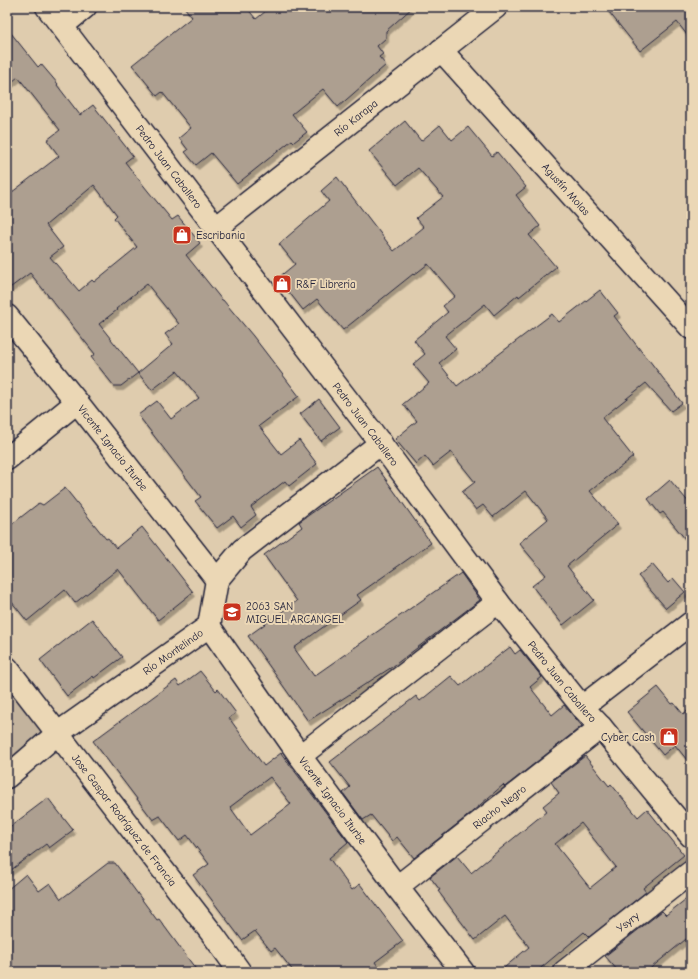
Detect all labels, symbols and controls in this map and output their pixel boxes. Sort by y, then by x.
street label: Río Karapa [332,97,380,139]
street label: Pedro Juan Caballero [133,123,205,211]
street label: Agustín Molas [539,161,593,218]
shop icon: Escribania [171,224,193,246]
place label: Escribania [196,229,245,242]
shop icon: R&F Libreria [271,273,293,295]
place label: R&F Libreria [296,278,356,291]
street label: Pedro Juan Caballero [330,380,401,469]
street label: Vicente Ignacio Iturbe [75,403,151,494]
place label: 2063 SAN MIGUEL ARCANGEL [246,600,344,626]
school or university icon: 2063 SAN MIGUEL ARCANGEL [221,601,243,623]
street label: Río Montelindo [140,626,206,678]
street label: Pedro Juan Caballero [525,639,599,725]
shop icon: Cyber Cash [658,726,680,748]
place label: Cyber Cash [601,731,655,744]
street label: Jose Gaspar Rodríguez de Francia [69,752,179,889]
street label: Vicente Ignacio Iturbe [296,754,369,847]
street label: Riacho Negro [470,782,529,832]
street label: Ysyry [614,909,642,935]

